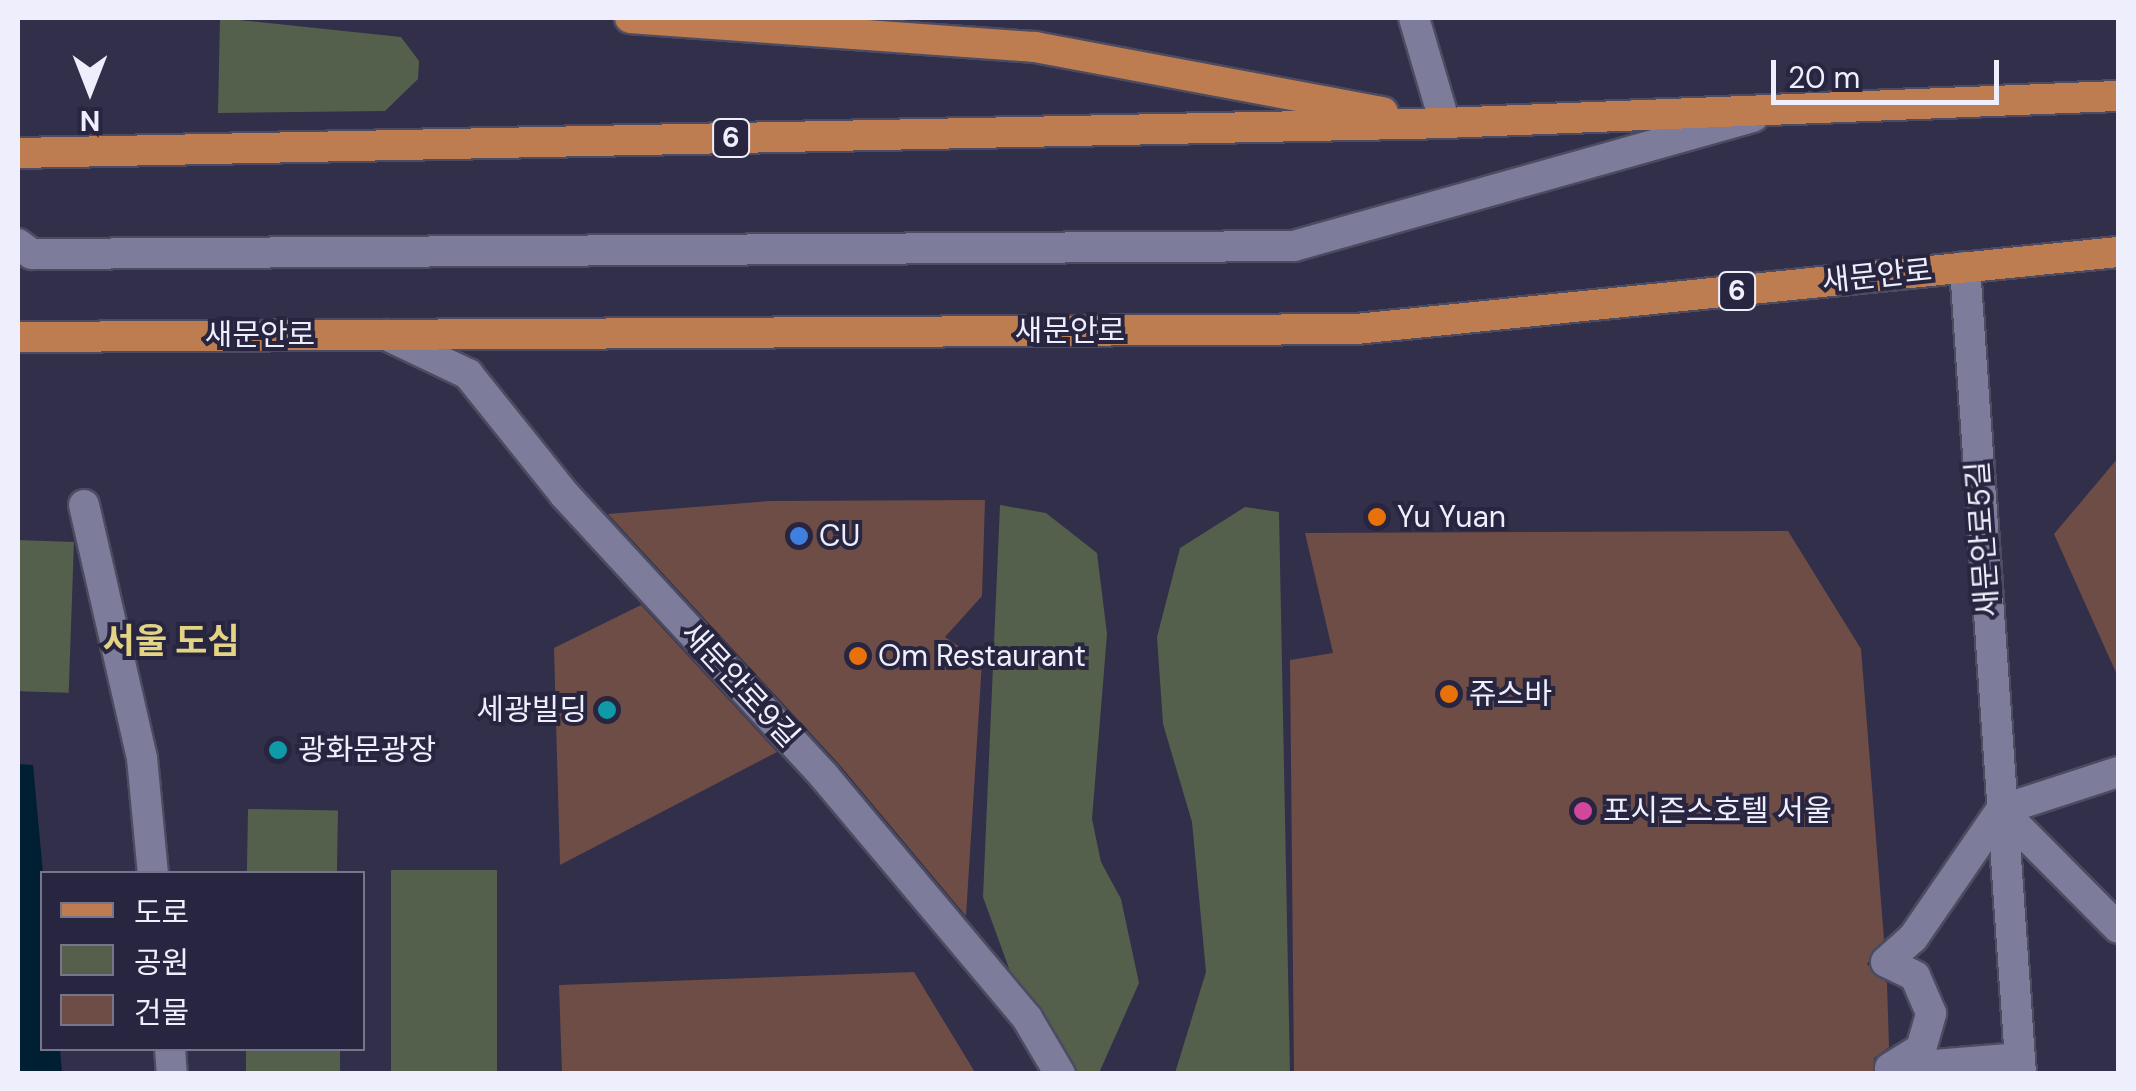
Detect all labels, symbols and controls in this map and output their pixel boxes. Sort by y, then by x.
north arrow [40,40,140,140]
scale bar [1776,40,2004,102]
text: 20 m [1788,58,1860,97]
text: N [80,102,100,139]
road number: 6 [711,115,751,161]
street label: 새문안로 [1820,252,1934,300]
road number: 6 [1717,268,1757,314]
street label: 새문안로 [1015,313,1125,349]
street label: 새문안로 [205,317,315,353]
street label: 새문안로5길 [1960,460,2006,618]
place label: Yu Yuan [1397,499,1506,535]
marker: Yu Yuan [1366,506,1388,528]
place label: CU [819,518,860,554]
marker: CU [788,525,810,547]
street label: 새문안로9길 [673,615,807,755]
district label: 서울 도심 [102,620,240,662]
place label: Om Restaurant [878,638,1086,674]
marker: Om Restaurant [847,645,869,667]
place label: 쥬스바 [1469,676,1552,712]
marker: 쥬스바 [1438,683,1460,705]
place label: 세광빌딩 [477,692,587,728]
marker: 세광빌딩 [596,699,618,721]
place label: 광화문광장 [298,732,436,768]
marker: 광화문광장 [267,739,289,761]
place label: 포시즌스호텔 서울 [1603,793,1832,829]
marker: 포시즌스호텔 서울 [1572,800,1594,822]
legend [40,871,365,1051]
text: 도로 [134,893,189,932]
text: 공원 [134,943,189,982]
text: 건물 [134,993,189,1032]

